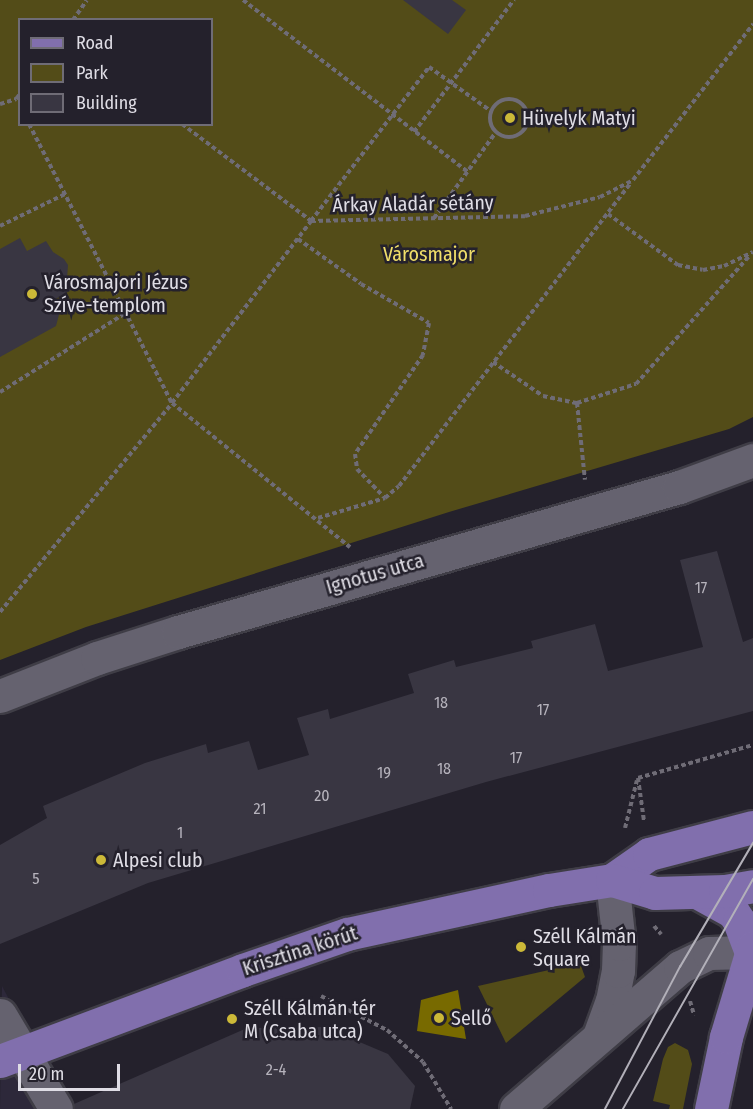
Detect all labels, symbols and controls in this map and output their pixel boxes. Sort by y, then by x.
legend [18,18,213,126]
text: Road [76,32,113,54]
text: Park [76,62,108,84]
text: Building [76,92,137,114]
place label: Hüvelyk Matyi [522,106,636,130]
marker: Hüvelyk Matyi [503,111,517,125]
street label: Árkay Aladár sétány [332,191,494,217]
park label: Városmajor [383,242,475,266]
place label: Városmajori Jézus Szíve-templom [44,270,188,317]
marker: Városmajori Jézus Szíve-templom [25,287,39,301]
street label: Ignotus utca [323,549,427,599]
house number: 17 [695,578,707,598]
house number: 18 [434,693,448,713]
house number: 17 [537,700,549,720]
house number: 17 [510,748,522,768]
house number: 18 [437,759,451,779]
house number: 19 [377,763,391,783]
house number: 20 [314,786,330,806]
house number: 21 [254,799,266,819]
house number: 1 [177,823,183,843]
place label: Alpesi club [113,848,203,872]
marker: Alpesi club [94,853,108,867]
house number: 5 [32,869,40,889]
street label: Krisztina körút [240,921,360,981]
place label: Széll Kálmán Square [533,924,637,971]
marker: Széll Kálmán Square [514,940,528,954]
place label: Széll Kálmán tér M (Csaba utca) [244,996,375,1043]
place label: Sellő [451,1006,492,1030]
marker: Sellő [432,1011,446,1025]
marker: Széll Kálmán tér M (Csaba utca) [225,1012,239,1026]
scale bar [21,1052,123,1090]
house number: 2-4 [266,1060,286,1080]
text: 20 m [29,1063,64,1085]

